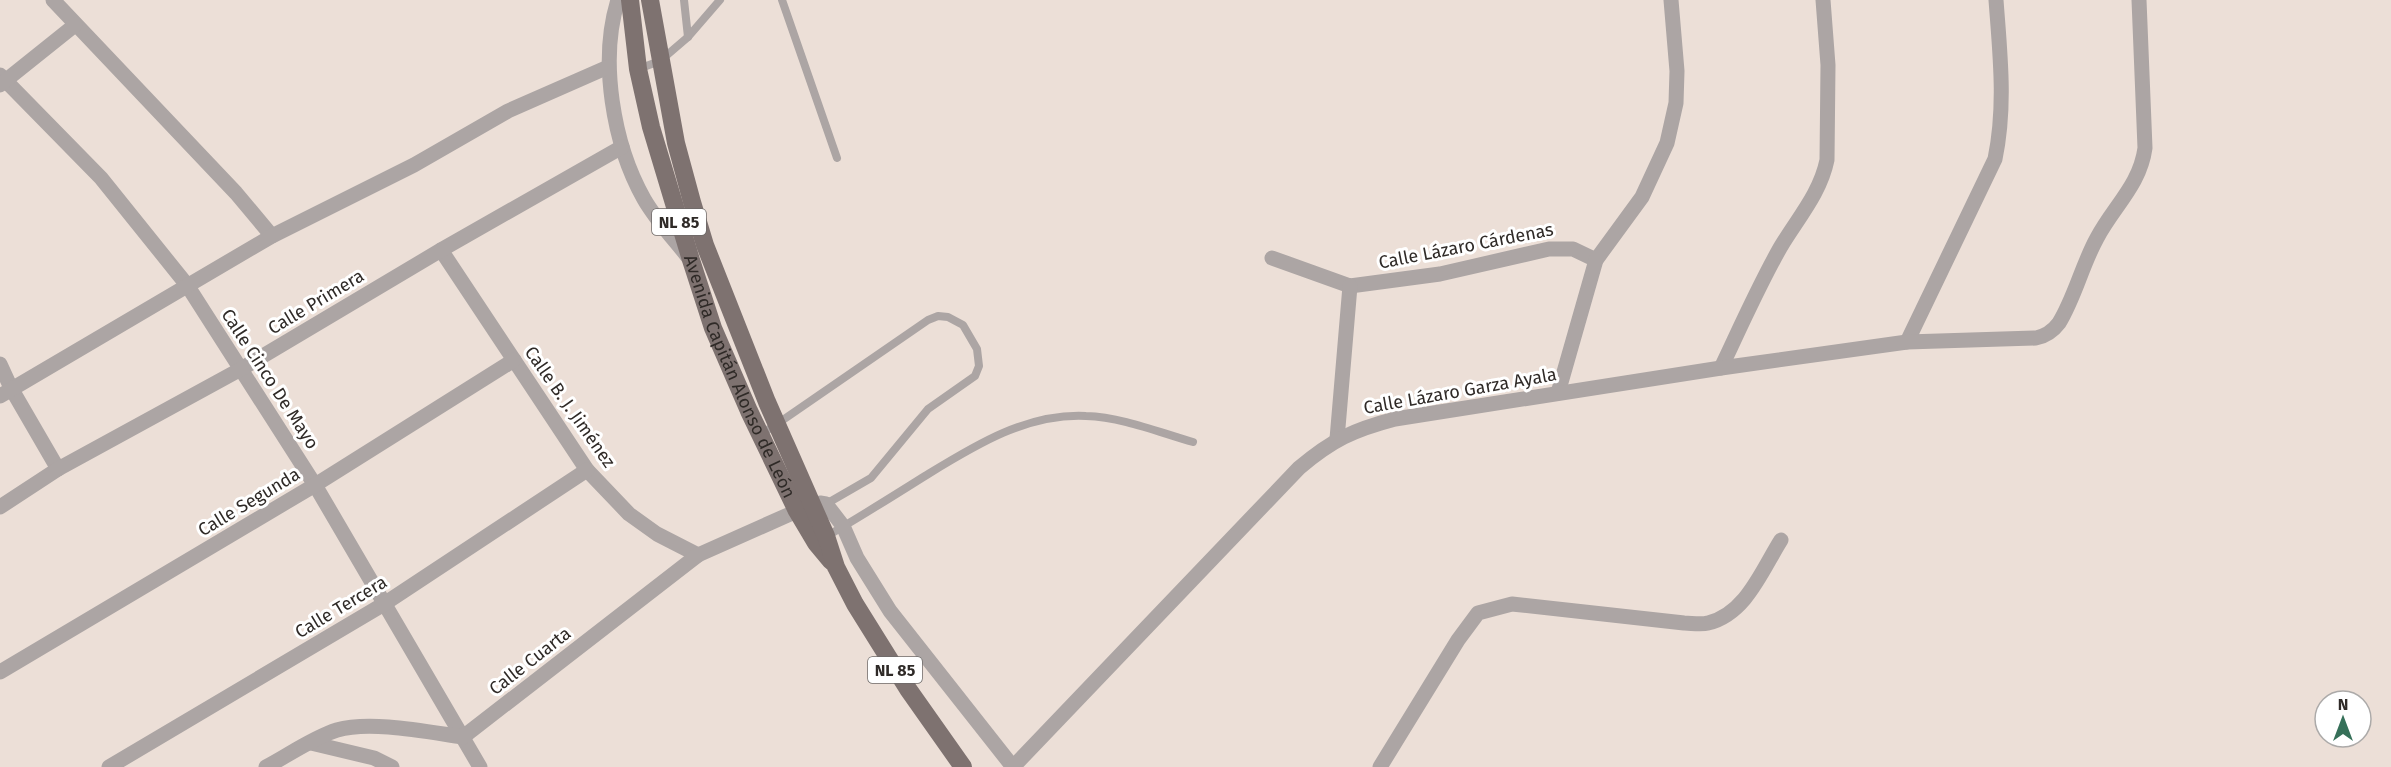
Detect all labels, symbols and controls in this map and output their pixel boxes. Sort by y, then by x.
road number: NL 85 [652,209,706,235]
street label: Calle Lázaro Cárdenas [1377,218,1555,274]
street label: Avenida Capitán Alonso de León [679,252,800,502]
street label: Calle Primera [264,265,368,339]
street label: Calle Cinco De Mayo [216,305,324,453]
street label: Calle B. J. Jiménez [520,342,620,472]
street label: Calle Lázaro Garza Ayala [1362,363,1558,419]
street label: Calle Segunda [194,463,304,541]
street label: Calle Tercera [291,571,391,643]
street label: Calle Cuarta [485,622,575,700]
road number: NL 85 [868,657,922,683]
north arrow [2313,689,2373,749]
text: N [2338,695,2348,714]

